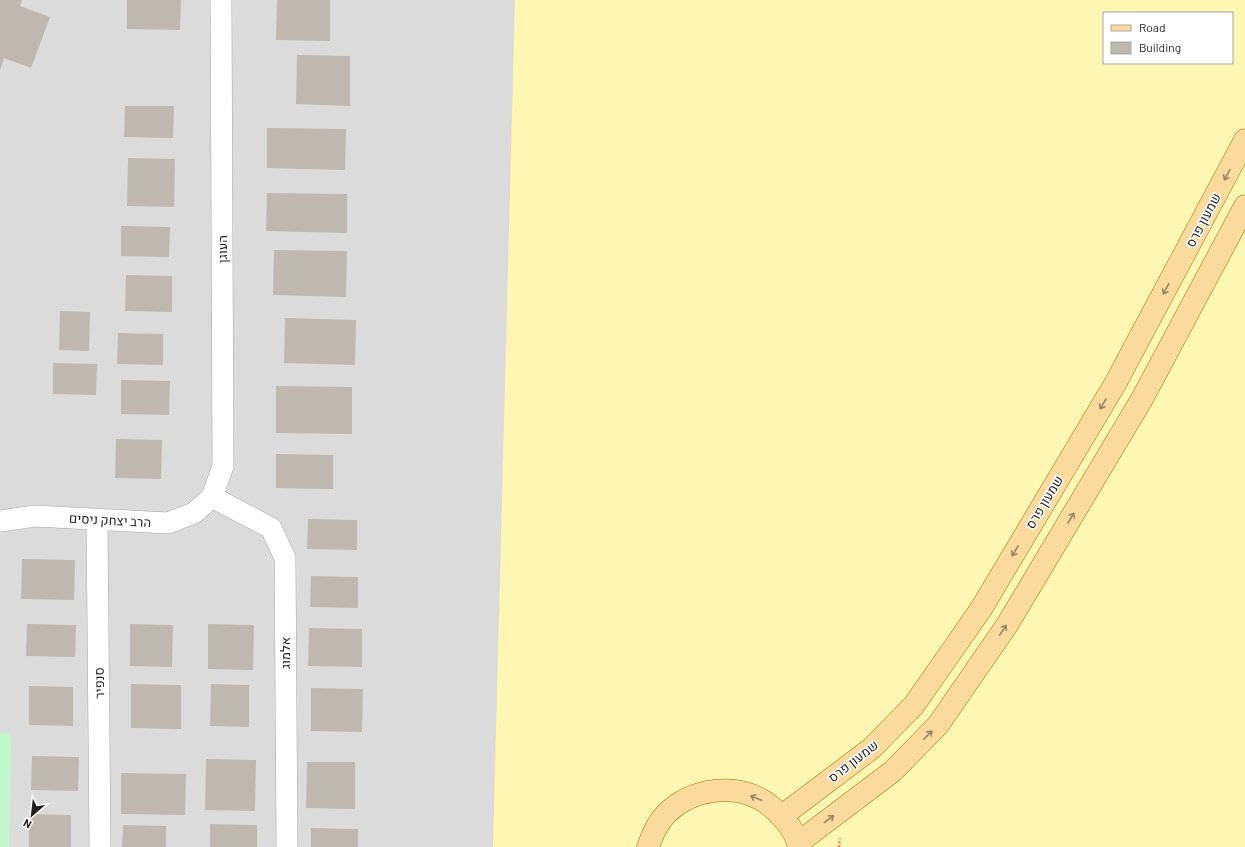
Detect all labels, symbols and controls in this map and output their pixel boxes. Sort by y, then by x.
legend [1103,12,1233,64]
text: Road [1139,20,1166,34]
text: Building [1139,40,1181,54]
one-way arrow [1222,168,1230,180]
street label: שמעון פרס [1182,190,1224,250]
street label: העוגן [214,235,230,263]
one-way arrow [1161,283,1169,295]
one-way arrow [1099,398,1107,410]
street label: שמעון פרס [1022,473,1066,531]
street label: הרב יצחק ניסים [69,510,151,530]
one-way arrow [1067,512,1075,524]
one-way arrow [1011,545,1019,557]
one-way arrow [1000,624,1008,636]
street label: אלמוג [277,637,293,669]
street label: סנפיר [91,667,107,699]
one-way arrow [923,730,933,740]
street label: שמעון פרס [825,737,881,785]
one-way arrow [751,794,763,802]
north arrow [12,795,52,835]
one-way arrow [824,815,835,824]
text: N [21,817,33,832]

